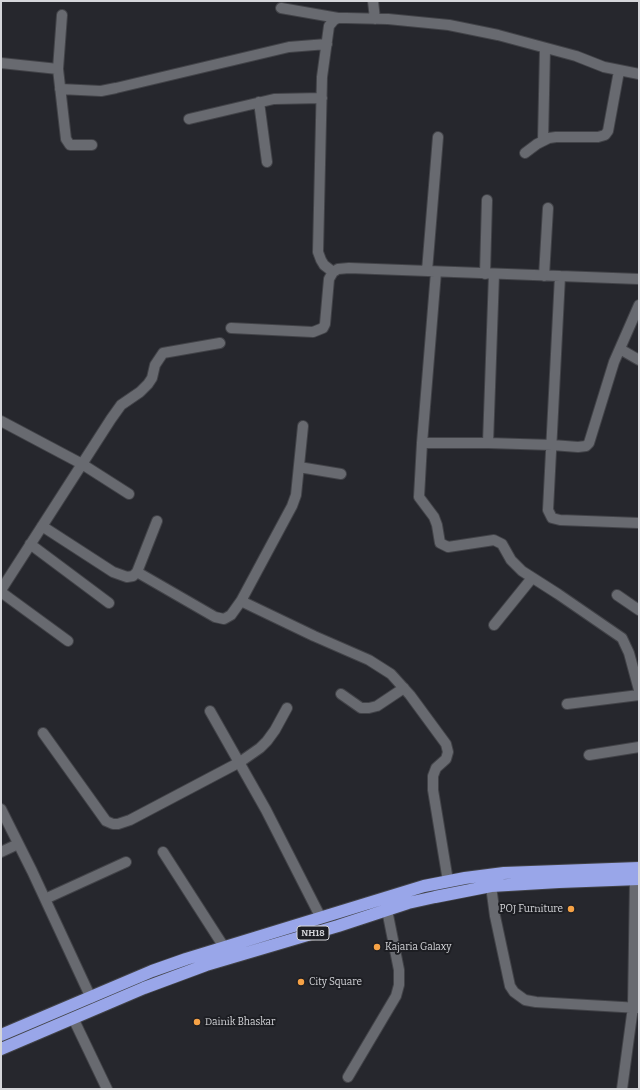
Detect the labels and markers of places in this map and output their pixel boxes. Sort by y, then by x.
place label: POJ Furniture [500,903,563,915]
marker: POJ Furniture [566,904,576,914]
place label: Kajaria Galaxy [385,941,452,953]
marker: Kajaria Galaxy [372,942,382,952]
place label: City Square [309,976,362,988]
marker: City Square [296,977,306,987]
place label: Dainik Bhaskar [205,1016,275,1028]
marker: Dainik Bhaskar [192,1017,202,1027]

